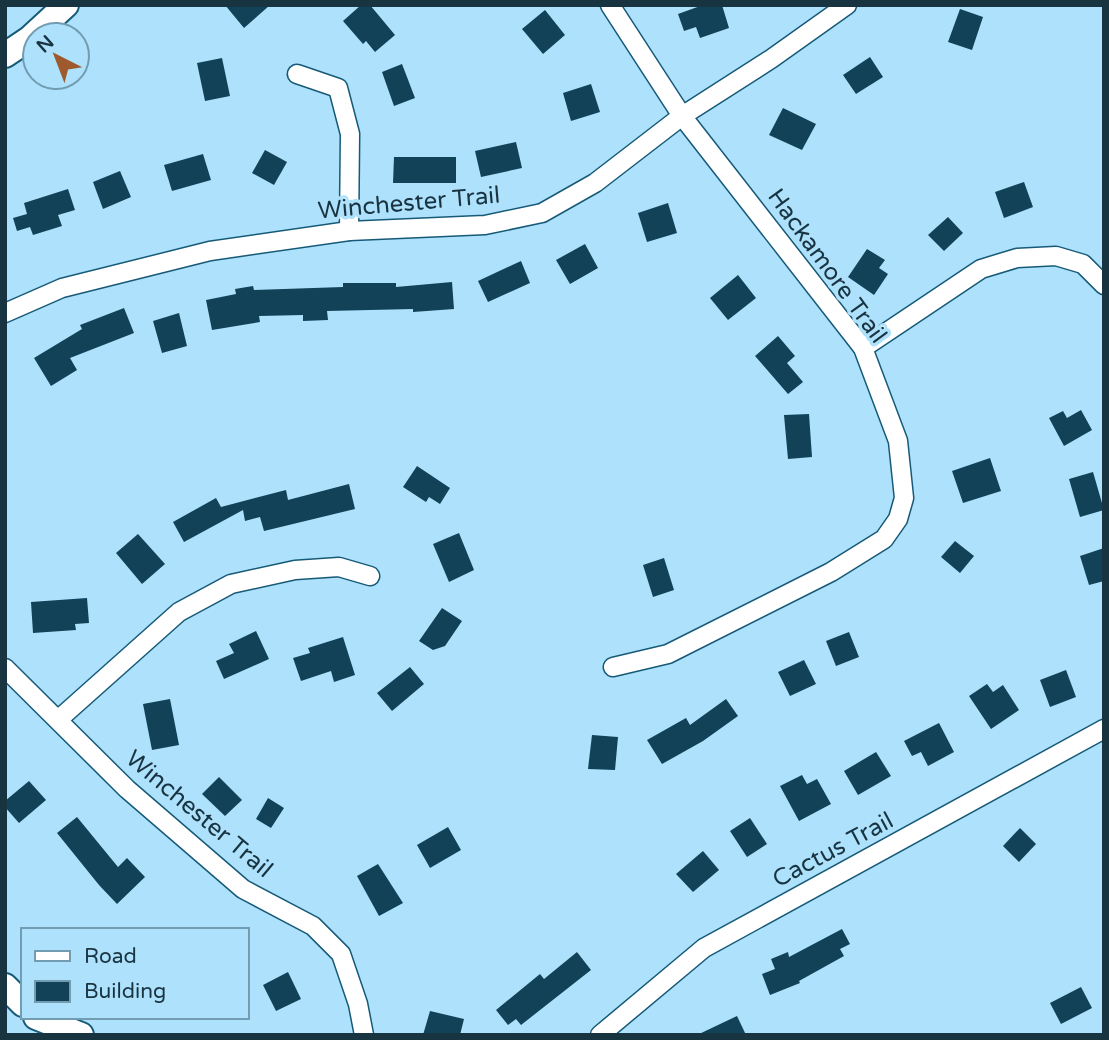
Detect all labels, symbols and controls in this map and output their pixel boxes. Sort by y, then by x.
north arrow [21,21,91,91]
text: N [32,31,58,57]
street label: Winchester Trail [317,181,501,225]
street label: Hackamore Trail [761,183,893,349]
street label: Winchester Trail [120,744,278,884]
street label: Cactus Trail [768,806,898,894]
legend [21,928,248,1019]
text: Road [84,944,137,969]
text: Building [84,979,166,1004]

